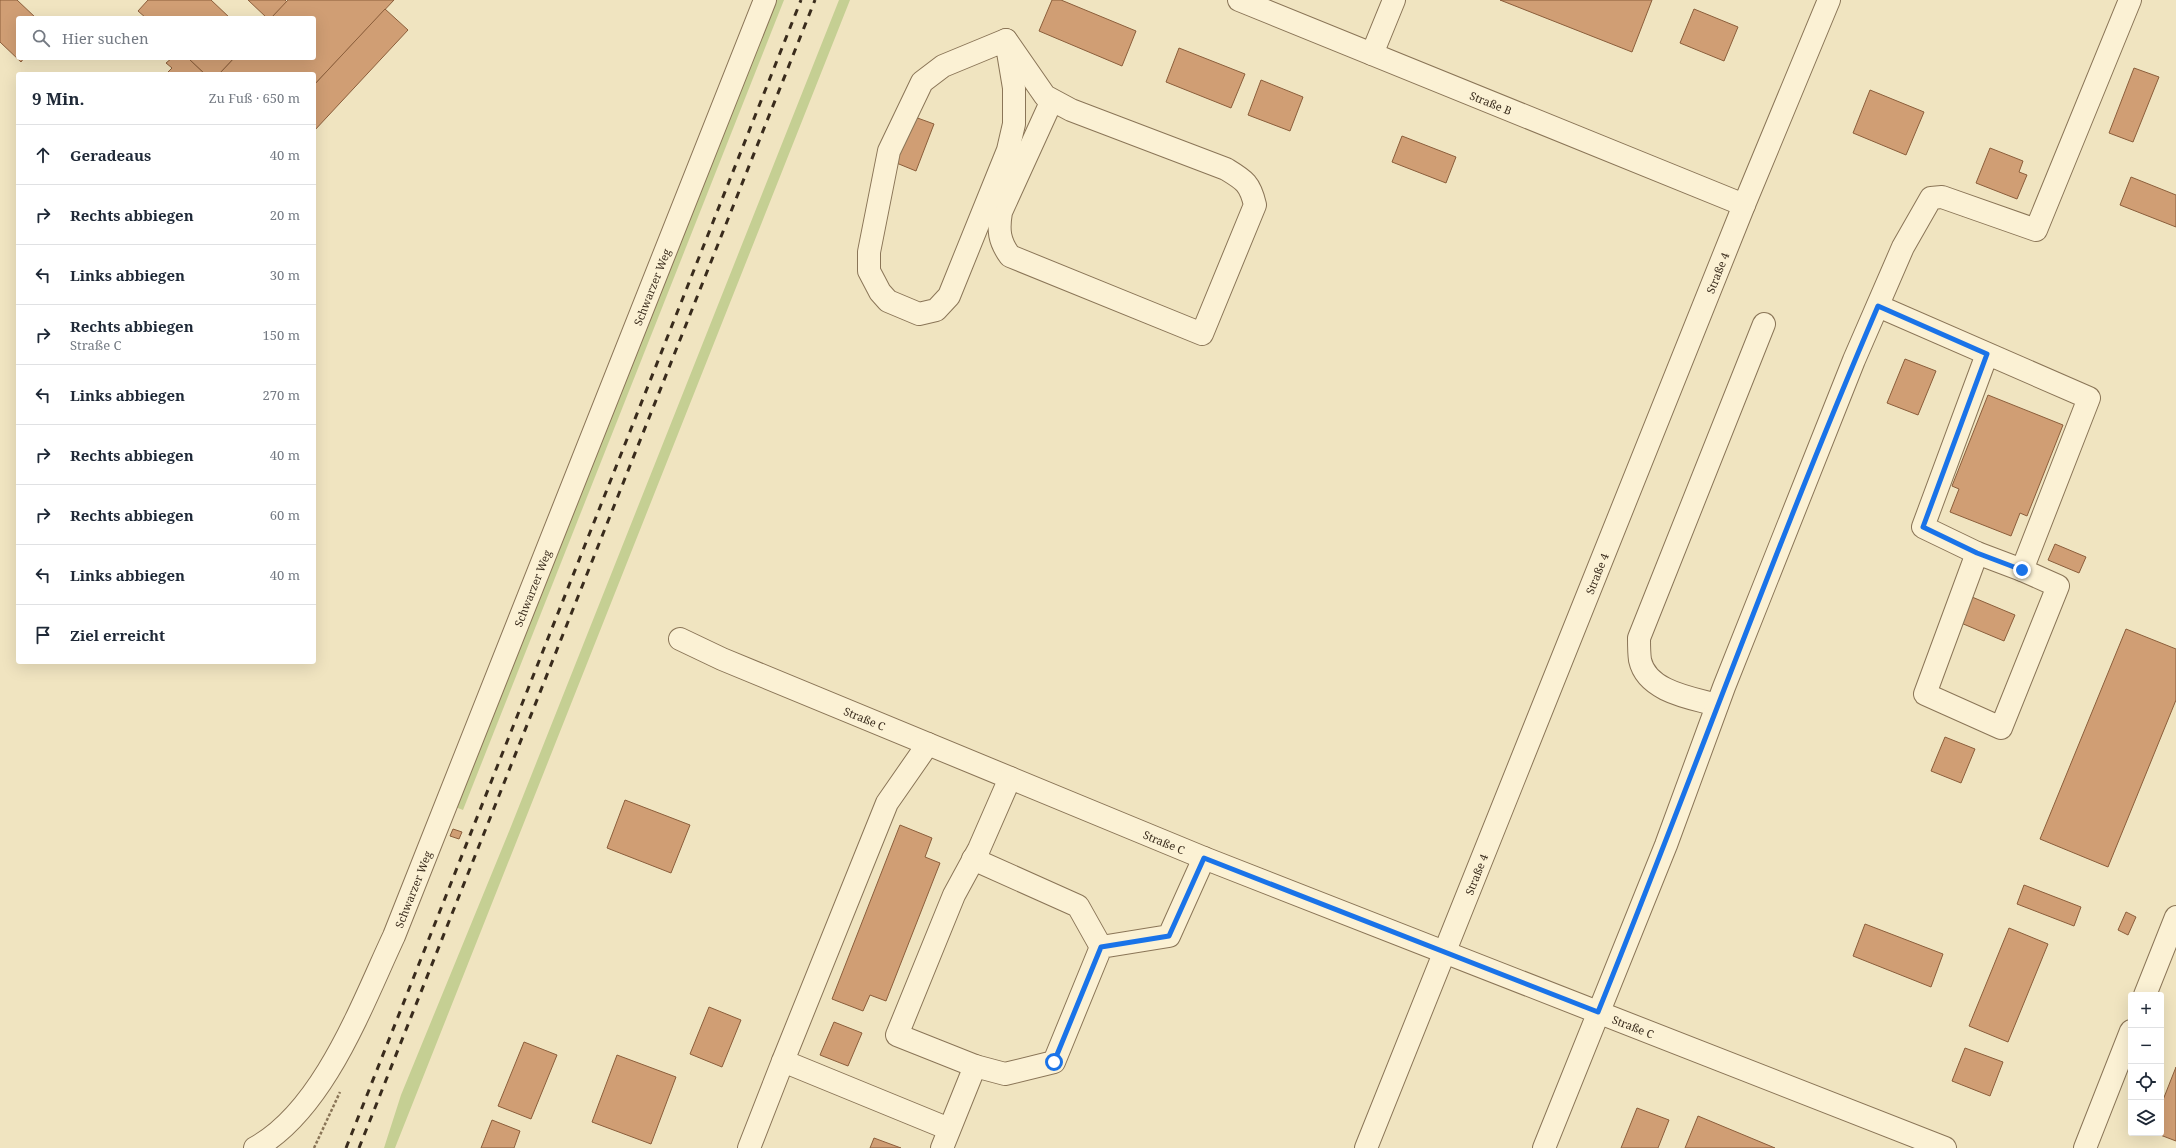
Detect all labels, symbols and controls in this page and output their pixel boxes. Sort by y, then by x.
search box [16,16,316,60]
icon: search [30,27,52,49]
text: Hier suchen [62,28,149,48]
text: 9 Min. [32,87,85,110]
street label: Straße B [1468,87,1514,118]
text: Zu Fuß · 650 m [209,89,300,107]
icon: ahead [32,144,54,166]
text: Geradeaus [70,145,151,165]
text: 40 m [270,146,300,164]
icon: right [32,204,54,226]
text: Rechts abbiegen [70,205,194,225]
text: 20 m [270,206,300,224]
street label: Schwarzer Weg [629,246,673,327]
street label: Straße 4 [1702,250,1732,295]
icon: left [32,264,54,286]
text: Links abbiegen [70,265,185,285]
text: 30 m [270,266,300,284]
text: Rechts abbiegen [70,316,194,336]
icon: right [32,324,54,346]
text: 150 m [263,326,300,344]
text: Straße C [70,336,122,354]
icon: left [32,384,54,406]
text: Links abbiegen [70,385,185,405]
text: 270 m [263,386,300,404]
icon: right [32,444,54,466]
text: Rechts abbiegen [70,445,194,465]
text: 40 m [270,446,300,464]
icon: right [32,504,54,526]
text: Rechts abbiegen [70,505,194,525]
text: 60 m [270,506,300,524]
street label: Schwarzer Weg [510,547,554,629]
street label: Straße 4 [1581,551,1611,596]
route end [2013,561,2031,579]
icon: left [32,564,54,586]
text: Links abbiegen [70,565,185,585]
text: 40 m [270,566,300,584]
icon: arrive [32,624,54,646]
text: Ziel erreicht [70,625,165,645]
street label: Straße C [842,703,888,733]
street label: Straße C [1141,826,1188,857]
street label: Schwarzer Weg [391,848,435,930]
street label: Straße 4 [1461,851,1491,897]
map controls [2128,992,2164,1136]
button: + [2128,992,2164,1028]
street label: Straße C [1610,1011,1657,1041]
button: − [2128,1028,2164,1064]
route start [1045,1053,1063,1071]
button: locate [2128,1064,2164,1100]
button: layers [2128,1100,2164,1136]

